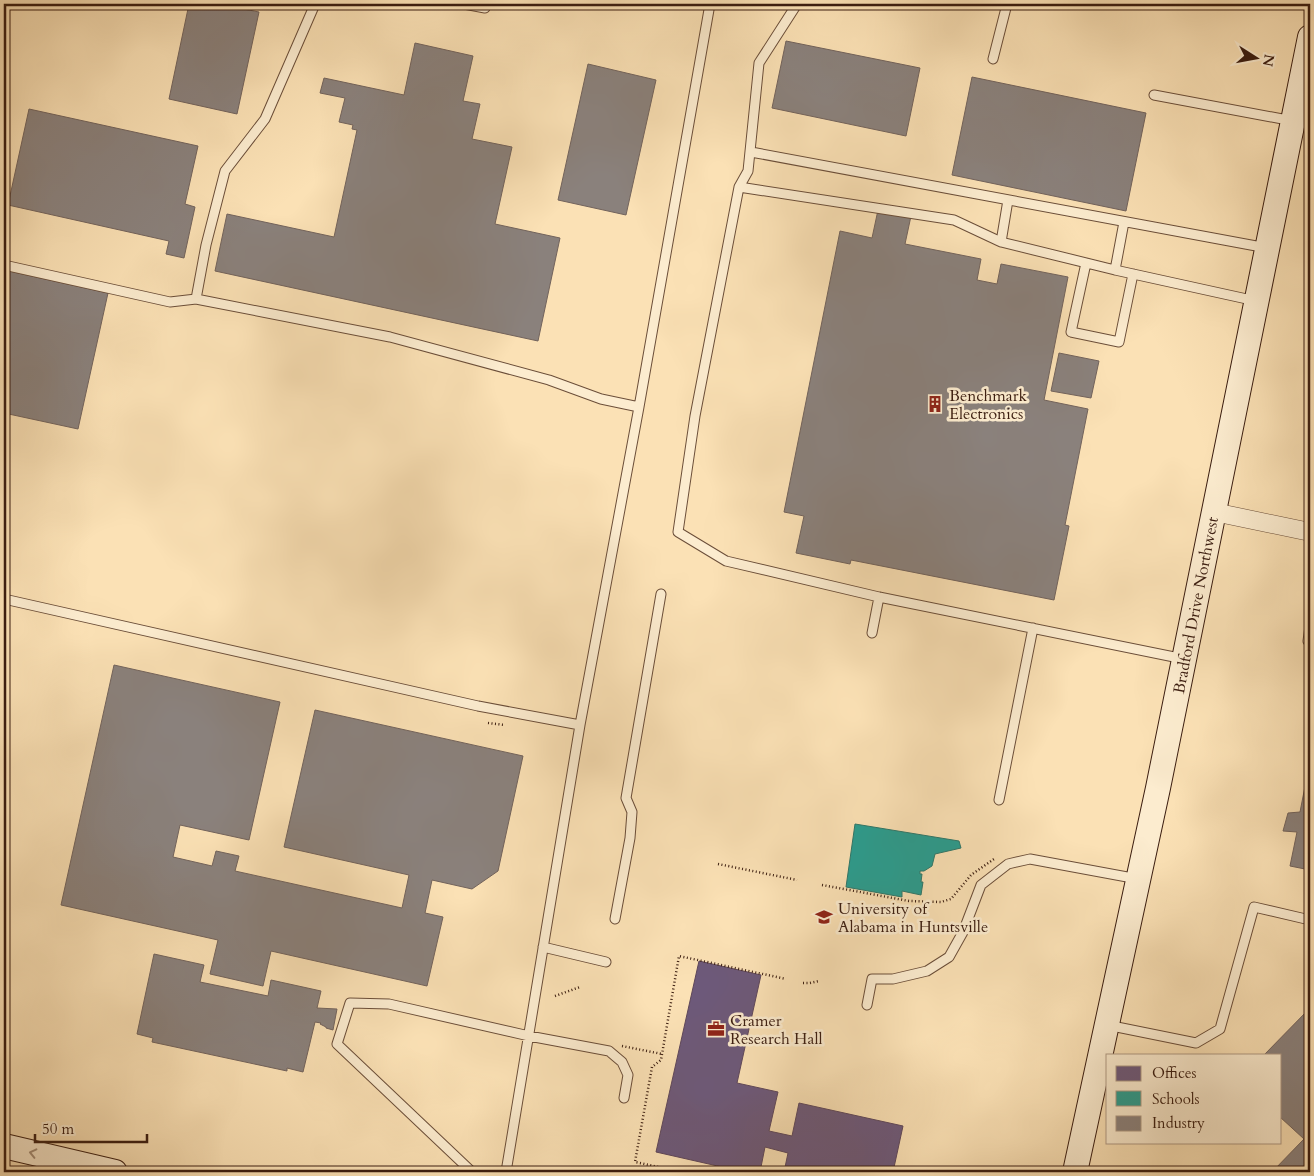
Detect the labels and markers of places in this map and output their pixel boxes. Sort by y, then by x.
place label: Benchmark Electronics [949,385,1028,425]
building icon: Benchmark Electronics [925,394,945,414]
place label: University of Alabama in Huntsville [838,898,988,938]
school or university icon: University of Alabama in Huntsville [814,907,834,927]
place label: Cramer Research Hall [730,1010,823,1050]
office icon: Cramer Research Hall [706,1019,726,1039]

